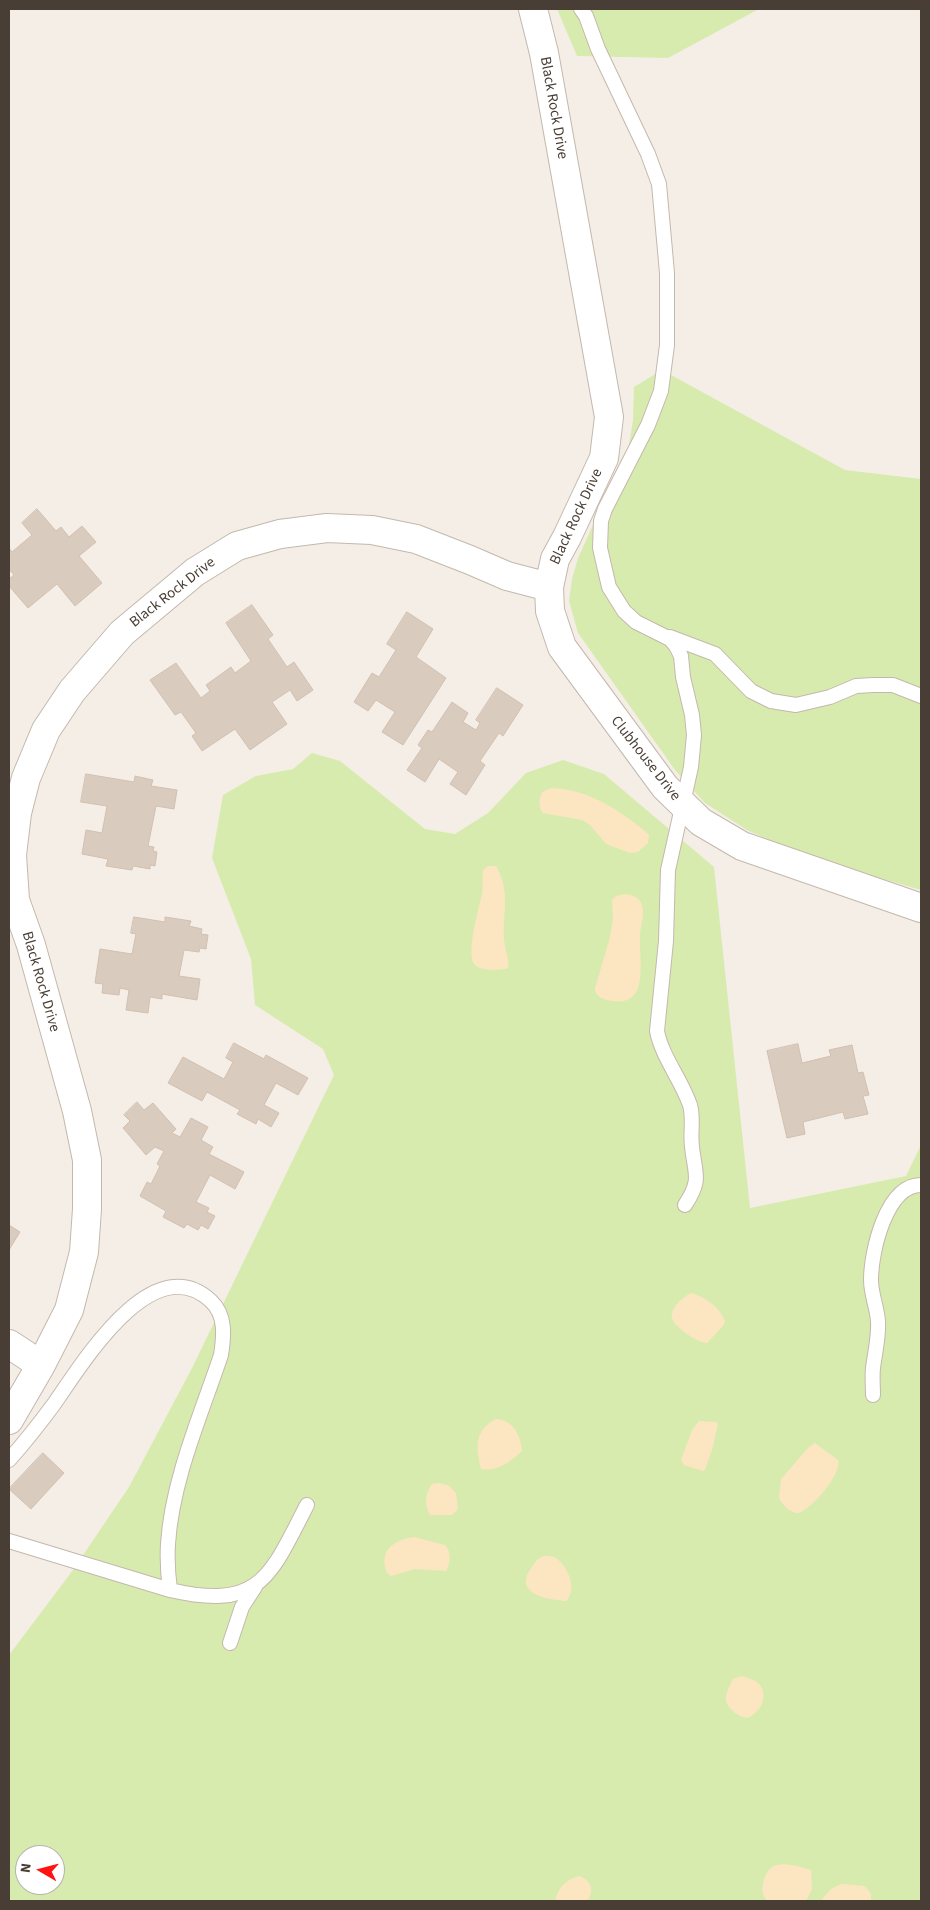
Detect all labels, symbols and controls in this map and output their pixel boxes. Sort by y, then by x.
street label: Black Rock Drive [535,55,571,161]
street label: Black Rock Drive [547,466,607,568]
street label: Black Rock Drive [127,554,219,632]
street label: Clubhouse Drive [606,713,684,805]
street label: Black Rock Drive [17,930,63,1034]
north arrow [15,1845,65,1895]
text: N [16,1862,37,1874]

